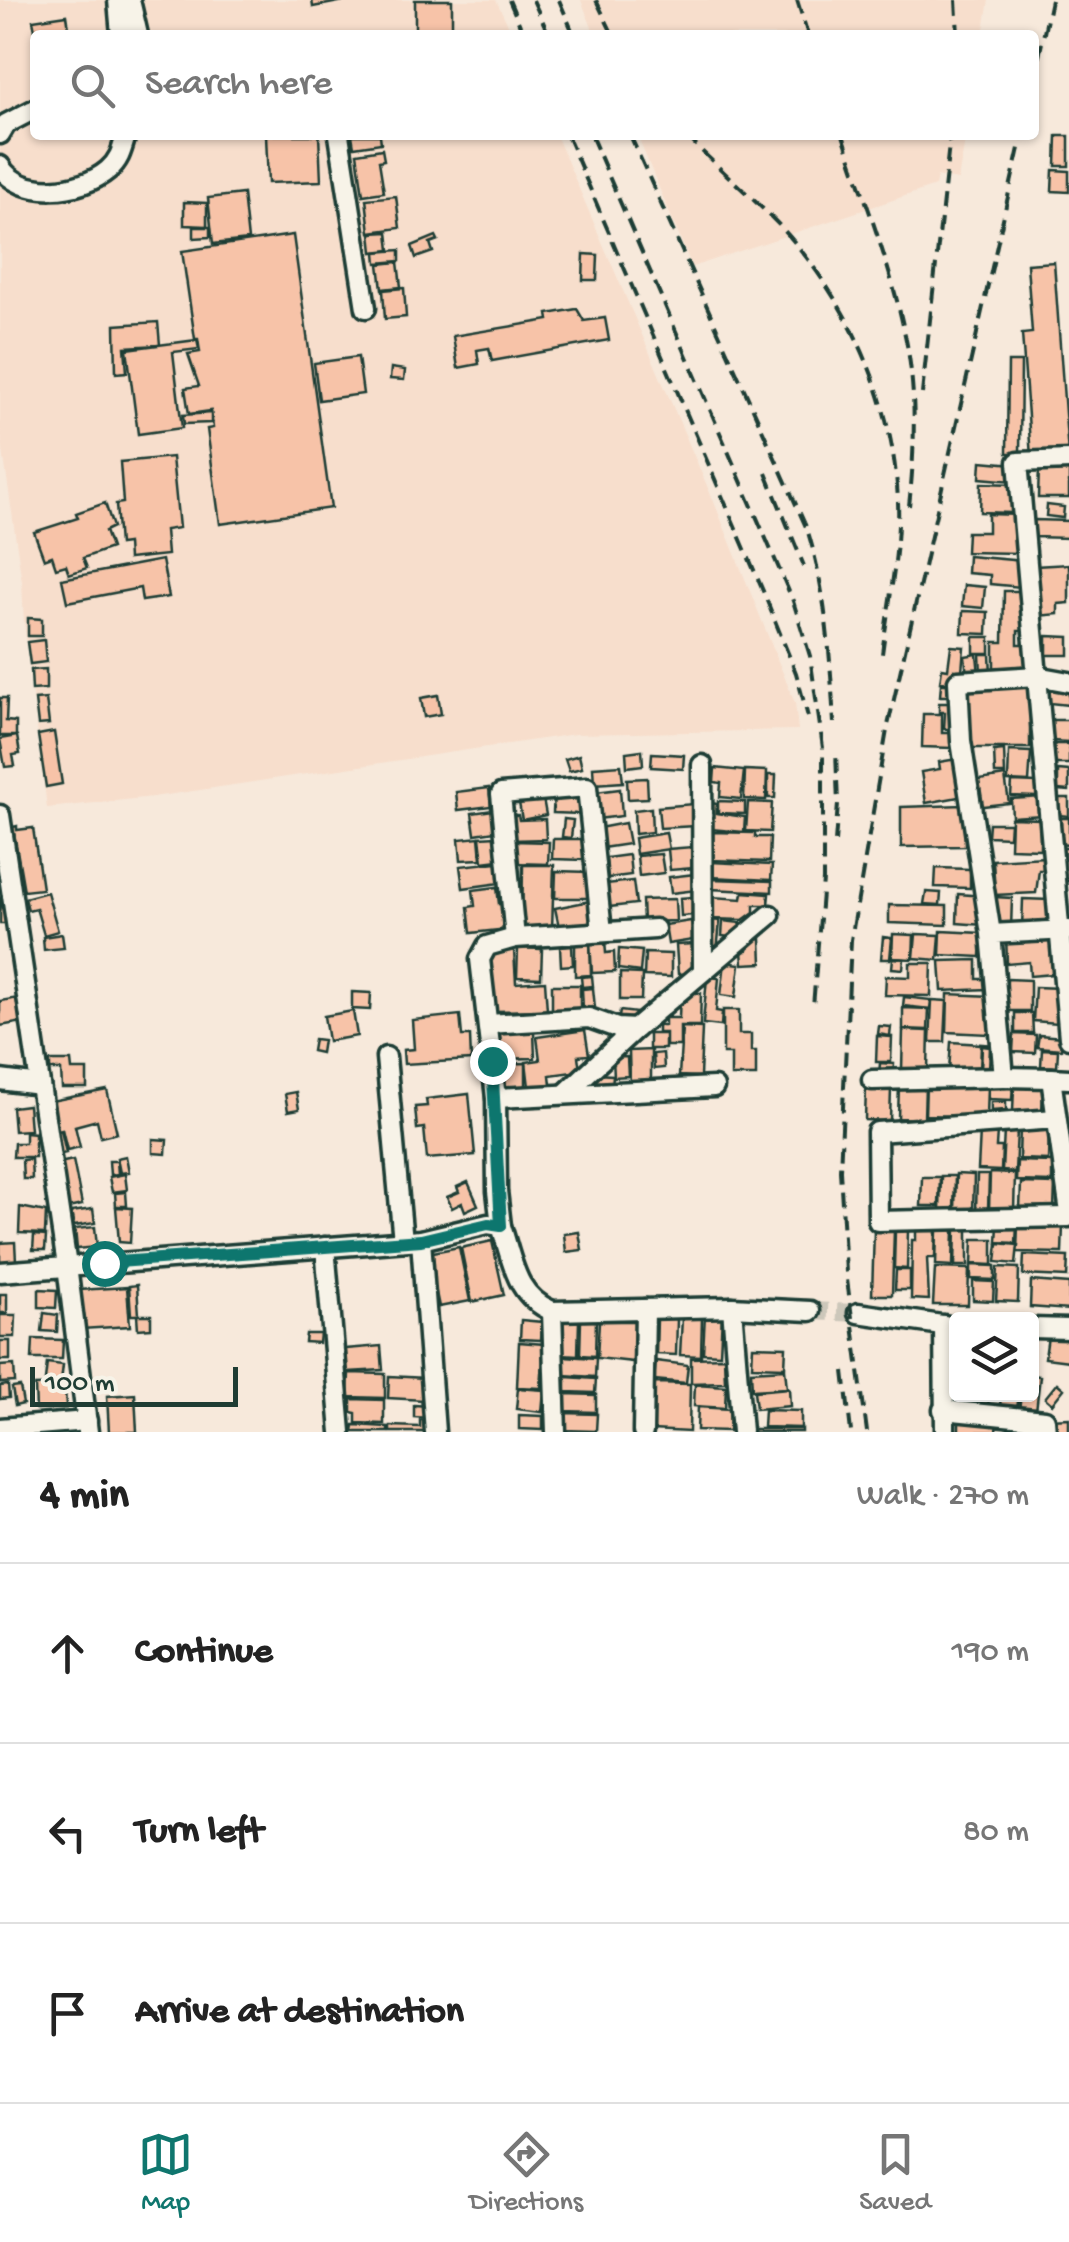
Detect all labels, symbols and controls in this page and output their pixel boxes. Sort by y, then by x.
search box [30,30,1039,140]
icon: search [65,58,120,113]
text: Search here [145,63,332,107]
route end [470,1039,516,1085]
route start [82,1241,128,1287]
map controls [949,1312,1039,1402]
button: layers [949,1312,1039,1402]
scale bar [30,1362,238,1406]
text: 100 m [45,1368,115,1401]
text: 4 min [40,1473,129,1522]
text: Walk · 270 m [857,1478,1029,1516]
icon: ahead [40,1626,95,1681]
text: Continue [135,1631,273,1675]
text: 190 m [952,1634,1029,1672]
icon: left [40,1806,95,1861]
text: Turn left [135,1811,263,1855]
text: 80 m [963,1814,1029,1852]
icon: arrive [40,1986,95,2041]
text: Arrive at destination [135,1991,464,2035]
tab: Map [138,2127,193,2220]
tab: Directions [469,2127,583,2220]
tab: Saved [859,2127,931,2220]

